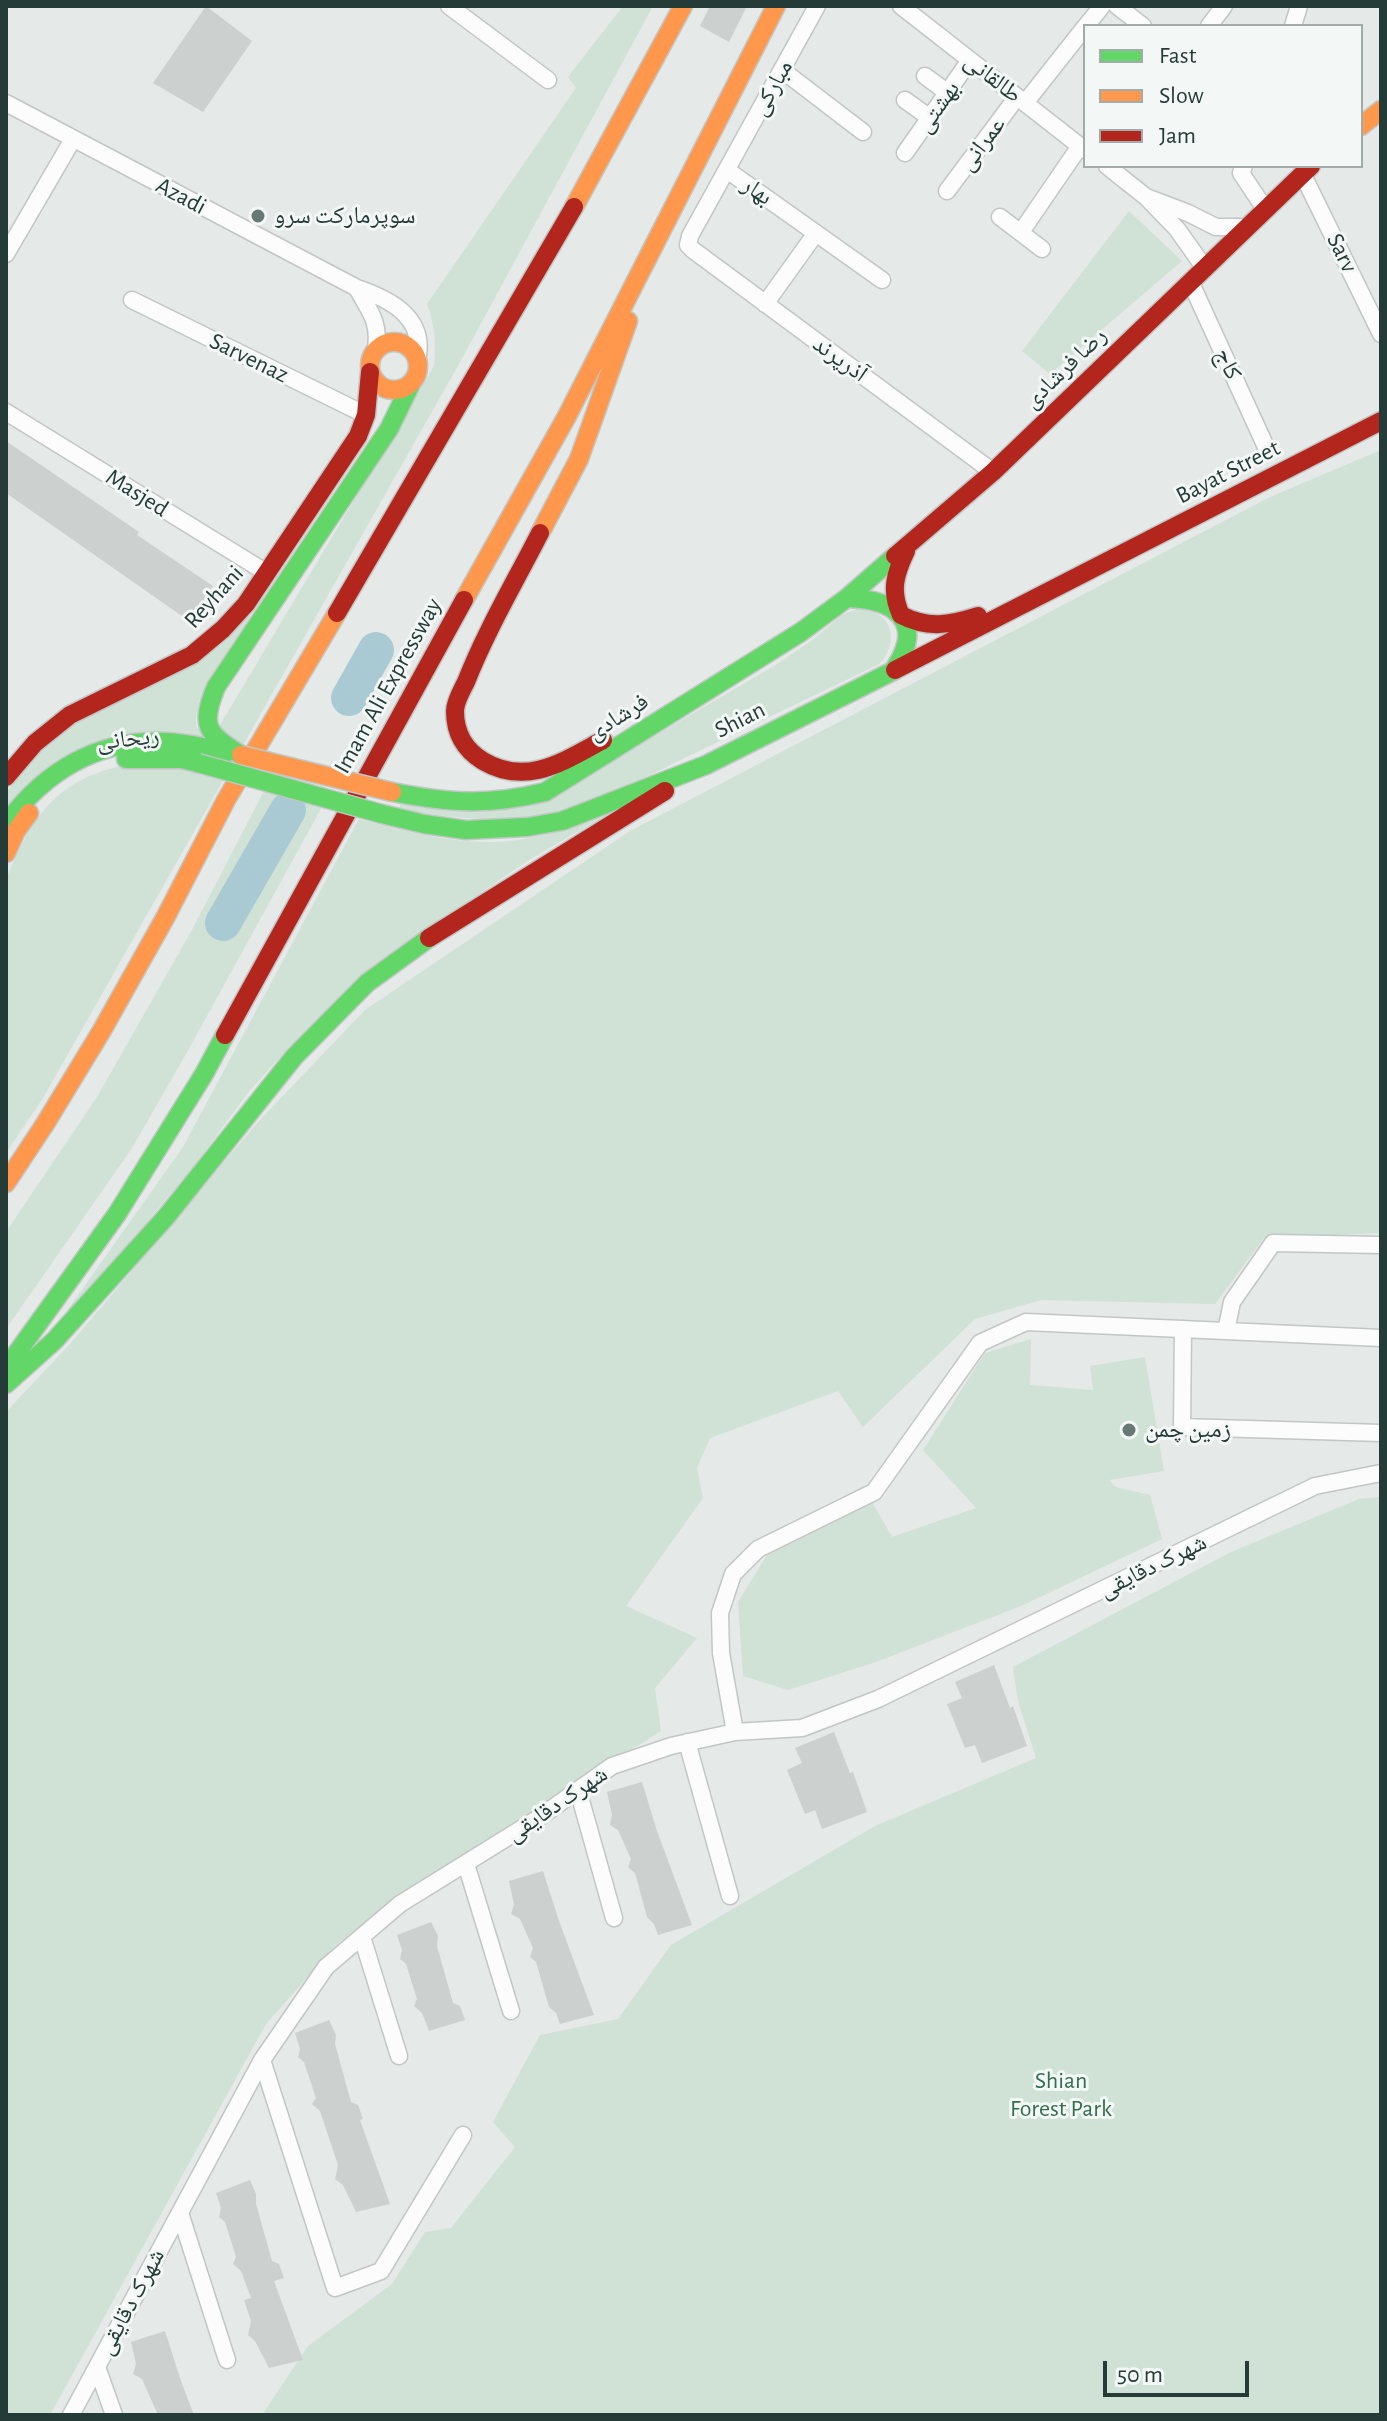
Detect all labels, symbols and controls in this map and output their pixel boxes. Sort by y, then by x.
legend [1083,24,1363,168]
text: Fast [1159,44,1196,68]
street label: طالقانی [958,47,1028,109]
street label: مبارکی [745,55,799,121]
street label: بهشتی [910,75,966,139]
text: Slow [1159,84,1204,108]
street label: عمرانی [952,111,1012,177]
text: Jam [1159,124,1196,148]
street label: بهار [736,170,778,212]
street label: Azadi [151,171,211,221]
place label: سوپرمارکت سرو [274,202,415,230]
marker: سوپرمارکت سرو [249,207,267,225]
street label: Sarv [1320,229,1364,277]
street label: رضا فرشادی [1017,321,1113,415]
street label: Sarvenaz [205,327,293,389]
street label: آذرپرند [807,329,873,389]
street label: کاج [1208,344,1248,384]
street label: Bayat Street [1171,434,1285,510]
street label: Masjed [100,463,174,523]
street label: Reyhani [178,559,250,635]
street label: Imam Ali Expressway [328,593,448,779]
street label: فرشادی [582,687,654,747]
street label: Shian [710,695,770,745]
street label: ریحانی [95,721,161,757]
place label: زمین چمن [1145,1416,1231,1444]
marker: زمین چمن [1120,1421,1138,1439]
street label: شهرک دقایقی [1095,1528,1211,1604]
street label: شهرک دقایقی [501,1760,613,1848]
park label: Shian Forest Park [1010,2067,1112,2123]
street label: شهرک دقایقی [91,2244,171,2360]
scale bar [1107,2345,1253,2395]
text: 50 m [1117,2363,1163,2387]

